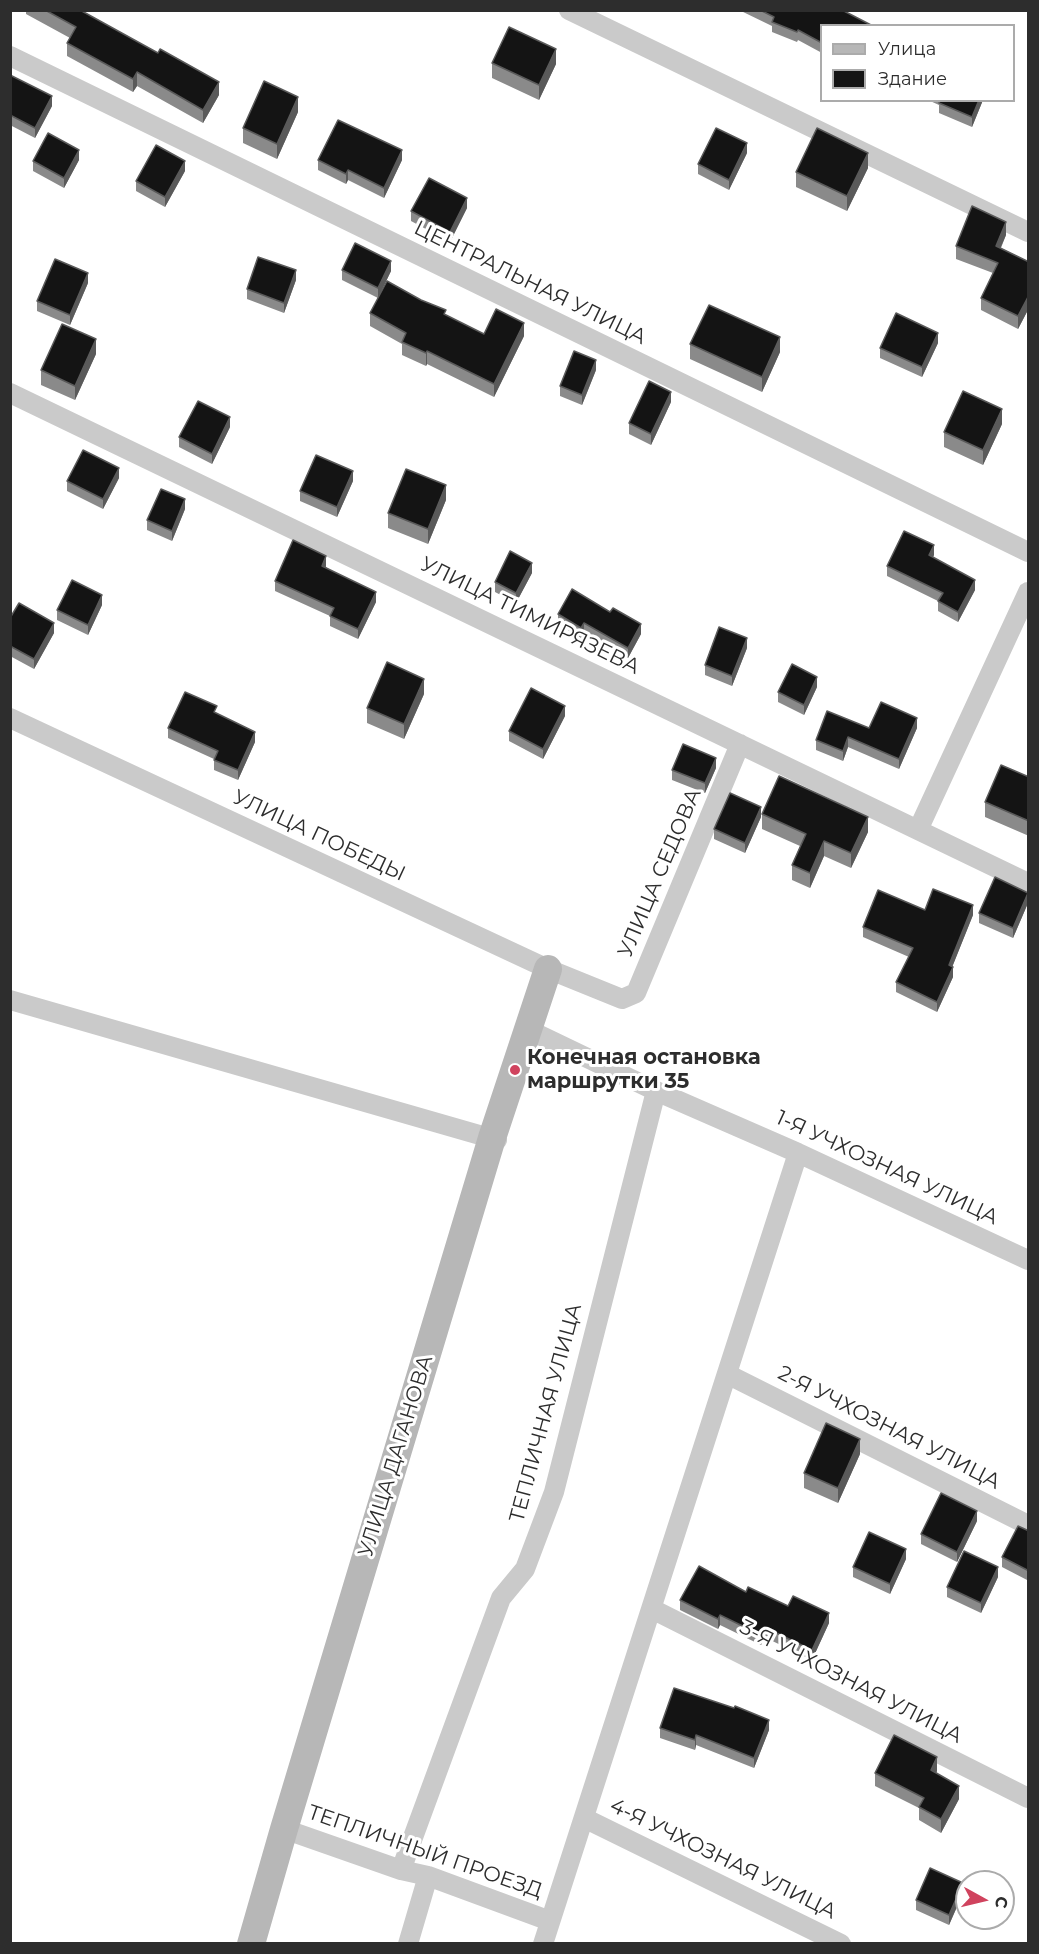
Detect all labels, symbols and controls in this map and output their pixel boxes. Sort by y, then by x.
legend [820,24,1015,102]
text: Улица [878,38,936,60]
text: Здание [878,68,947,90]
street label: ЦЕНТРАЛЬНАЯ УЛИЦА [410,216,650,350]
street label: УЛИЦА ТИМИРЯЗЕВА [416,552,644,680]
street label: УЛИЦА ПОБЕДЫ [229,785,409,887]
street label: УЛИЦА СЕДОВА [613,785,707,961]
place label: Конечная остановка маршрутки 35 [527,1045,761,1095]
marker: Конечная остановка маршрутки 35 [508,1063,522,1077]
street label: 1-Я УЧХОЗНАЯ УЛИЦА [772,1105,1002,1231]
street label: ТЕПЛИЧНАЯ УЛИЦА [505,1301,587,1525]
street label: УЛИЦА ДАГАНОВА [353,1352,439,1560]
street label: 2-Я УЧХОЗНАЯ УЛИЦА [773,1361,1005,1495]
street label: 3-Я УЧХОЗНАЯ УЛИЦА [735,1615,967,1749]
street label: 4-Я УЧХОЗНАЯ УЛИЦА [606,1793,840,1925]
street label: ТЕПЛИЧНЫЙ ПРОЕЗД [304,1800,546,1904]
north arrow [955,1870,1015,1930]
text: С [991,1895,1012,1909]

